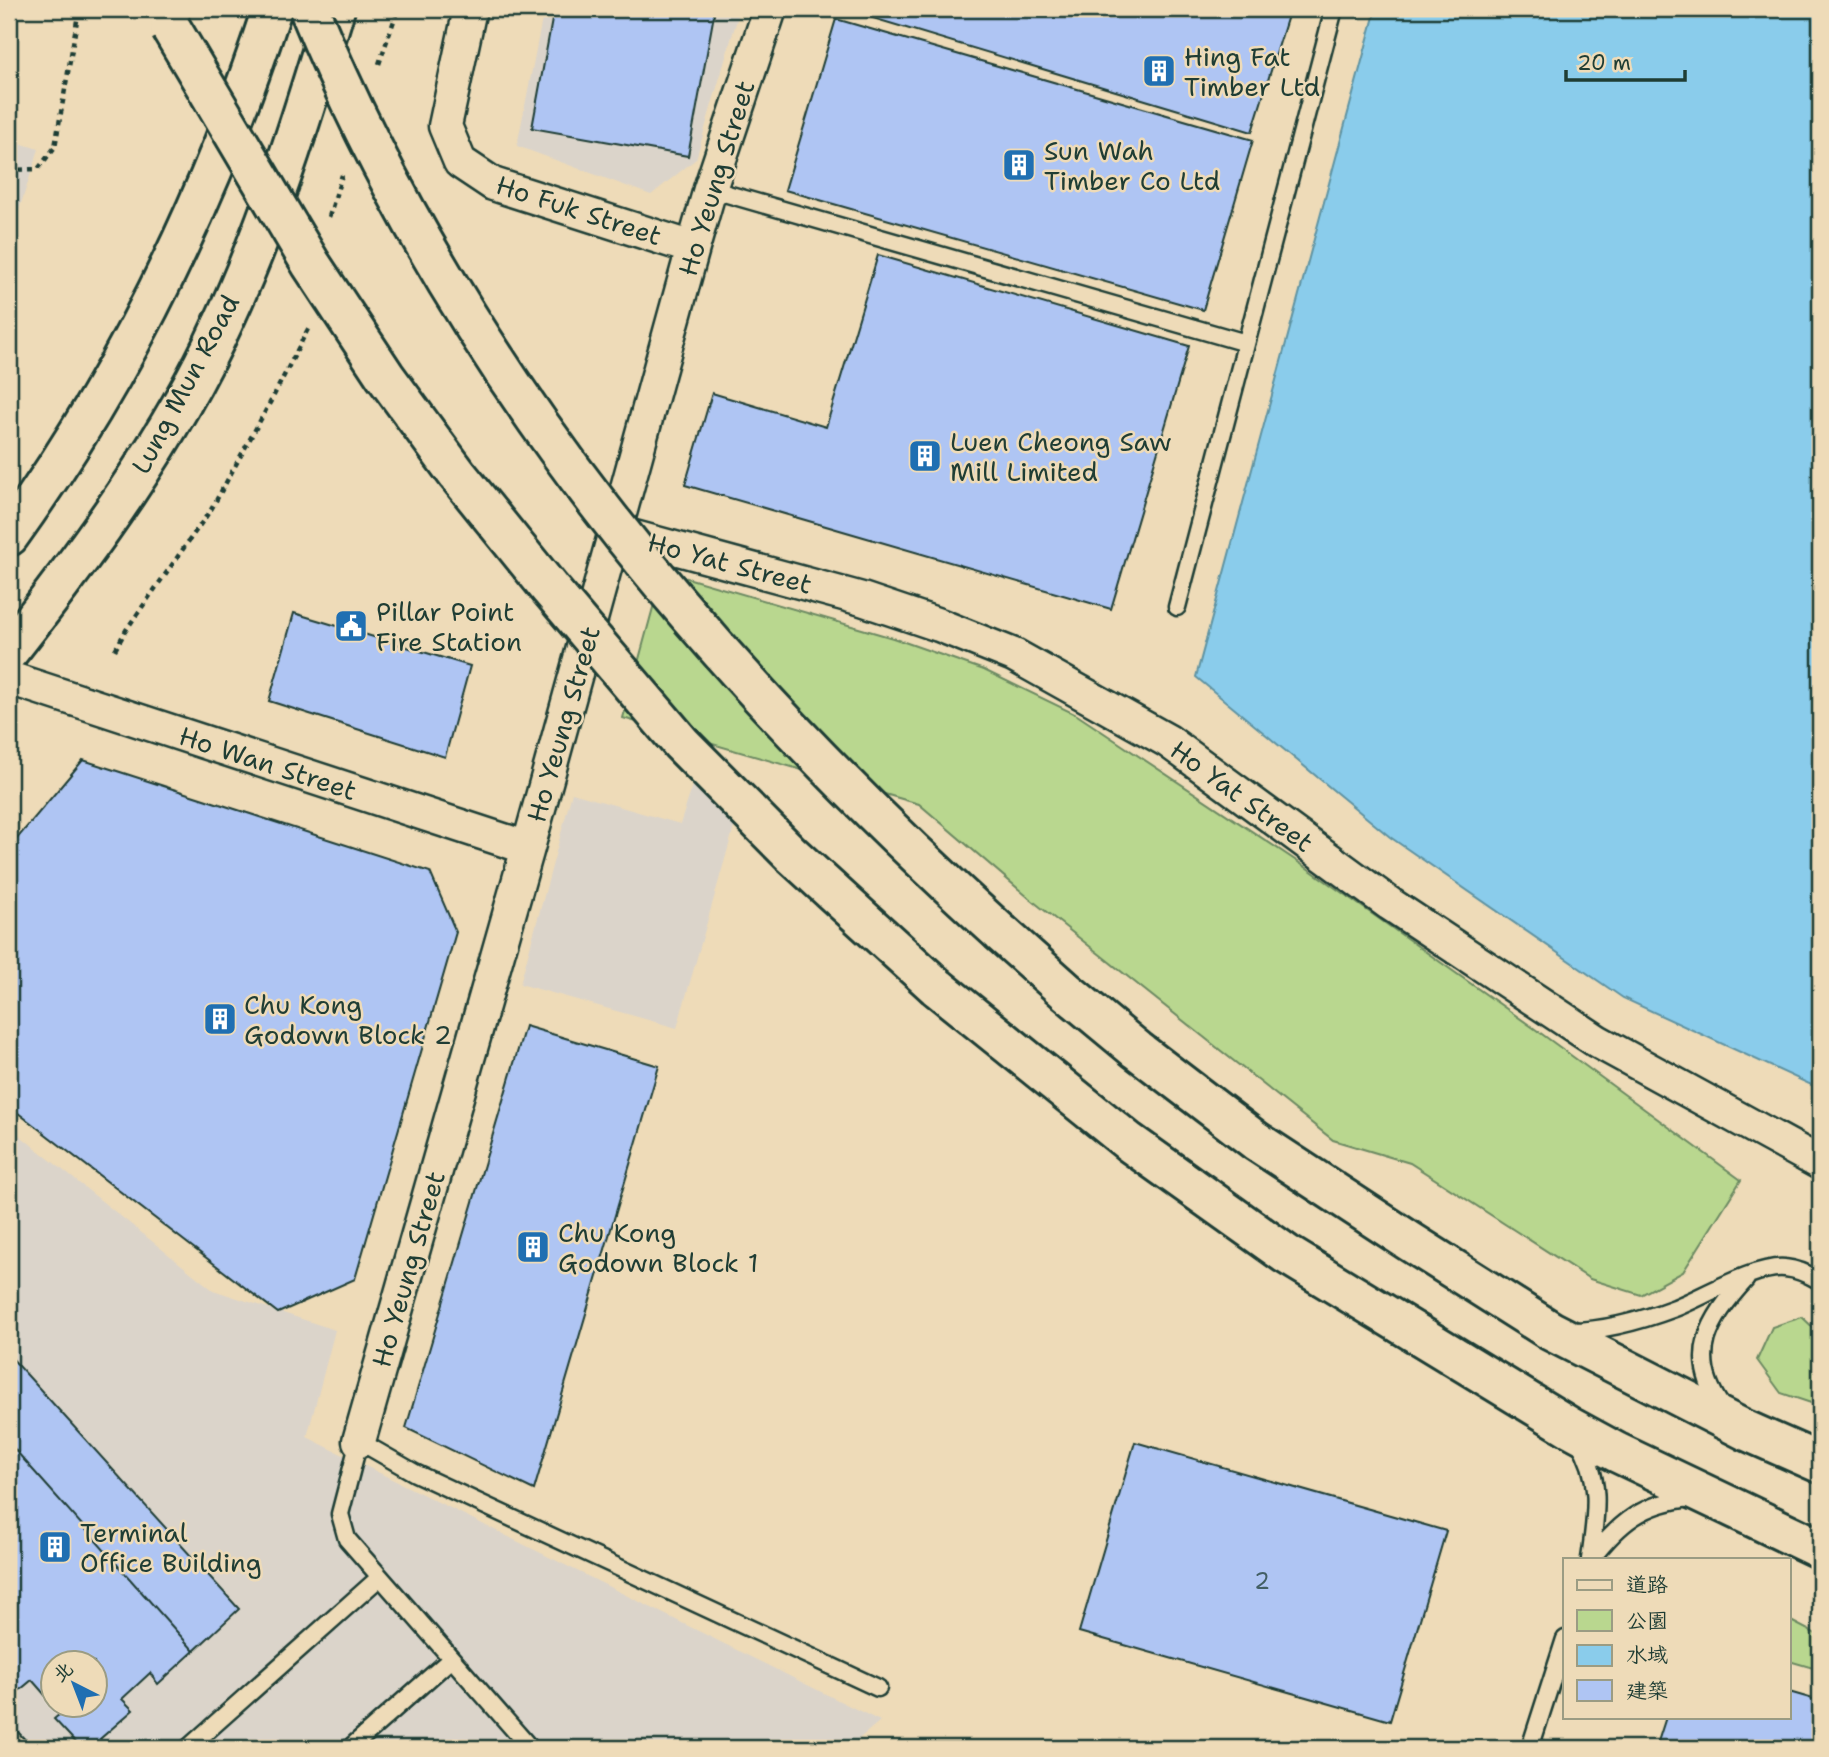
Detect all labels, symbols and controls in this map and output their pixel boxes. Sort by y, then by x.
scale bar [1566,38,1686,82]
place label: Hing Fat Timber Ltd [1184,39,1320,104]
text: 20 m [1577,49,1631,77]
building icon: Hing Fat Timber Ltd [1140,52,1178,90]
street label: Ho Yeung Street [670,76,762,280]
place label: Sun Wah Timber Co Ltd [1044,133,1220,198]
building icon: Sun Wah Timber Co Ltd [1000,146,1038,184]
street label: Ho Fuk Street [492,167,666,253]
street label: Lung Mun Road [123,288,247,480]
place label: Luen Cheong Saw Mill Limited [950,424,1172,489]
building icon: Luen Cheong Saw Mill Limited [906,437,944,475]
street label: Ho Yat Street [644,524,816,602]
place label: Pillar Point Fire Station [376,594,522,659]
public building icon: Pillar Point Fire Station [332,607,370,645]
street label: Ho Yeung Street [518,622,608,826]
street label: Ho Wan Street [175,718,361,808]
street label: Ho Yat Street [1163,732,1321,860]
place label: Chu Kong Godown Block 2 [244,987,452,1052]
building icon: Chu Kong Godown Block 2 [201,1000,239,1038]
street label: Ho Yeung Street [363,1167,453,1371]
place label: Chu Kong Godown Block 1 [558,1215,759,1280]
building icon: Chu Kong Godown Block 1 [514,1228,552,1266]
place label: Terminal Office Building [80,1515,262,1580]
building icon: Terminal Office Building [36,1528,74,1566]
legend [1563,1558,1790,1718]
house number: 2 [1254,1566,1270,1596]
text: 道路 [1626,1571,1668,1599]
text: 公園 [1626,1607,1668,1635]
text: 水域 [1626,1641,1668,1669]
north arrow [38,1648,108,1718]
text: 北 [48,1656,78,1687]
text: 建築 [1626,1677,1668,1705]

